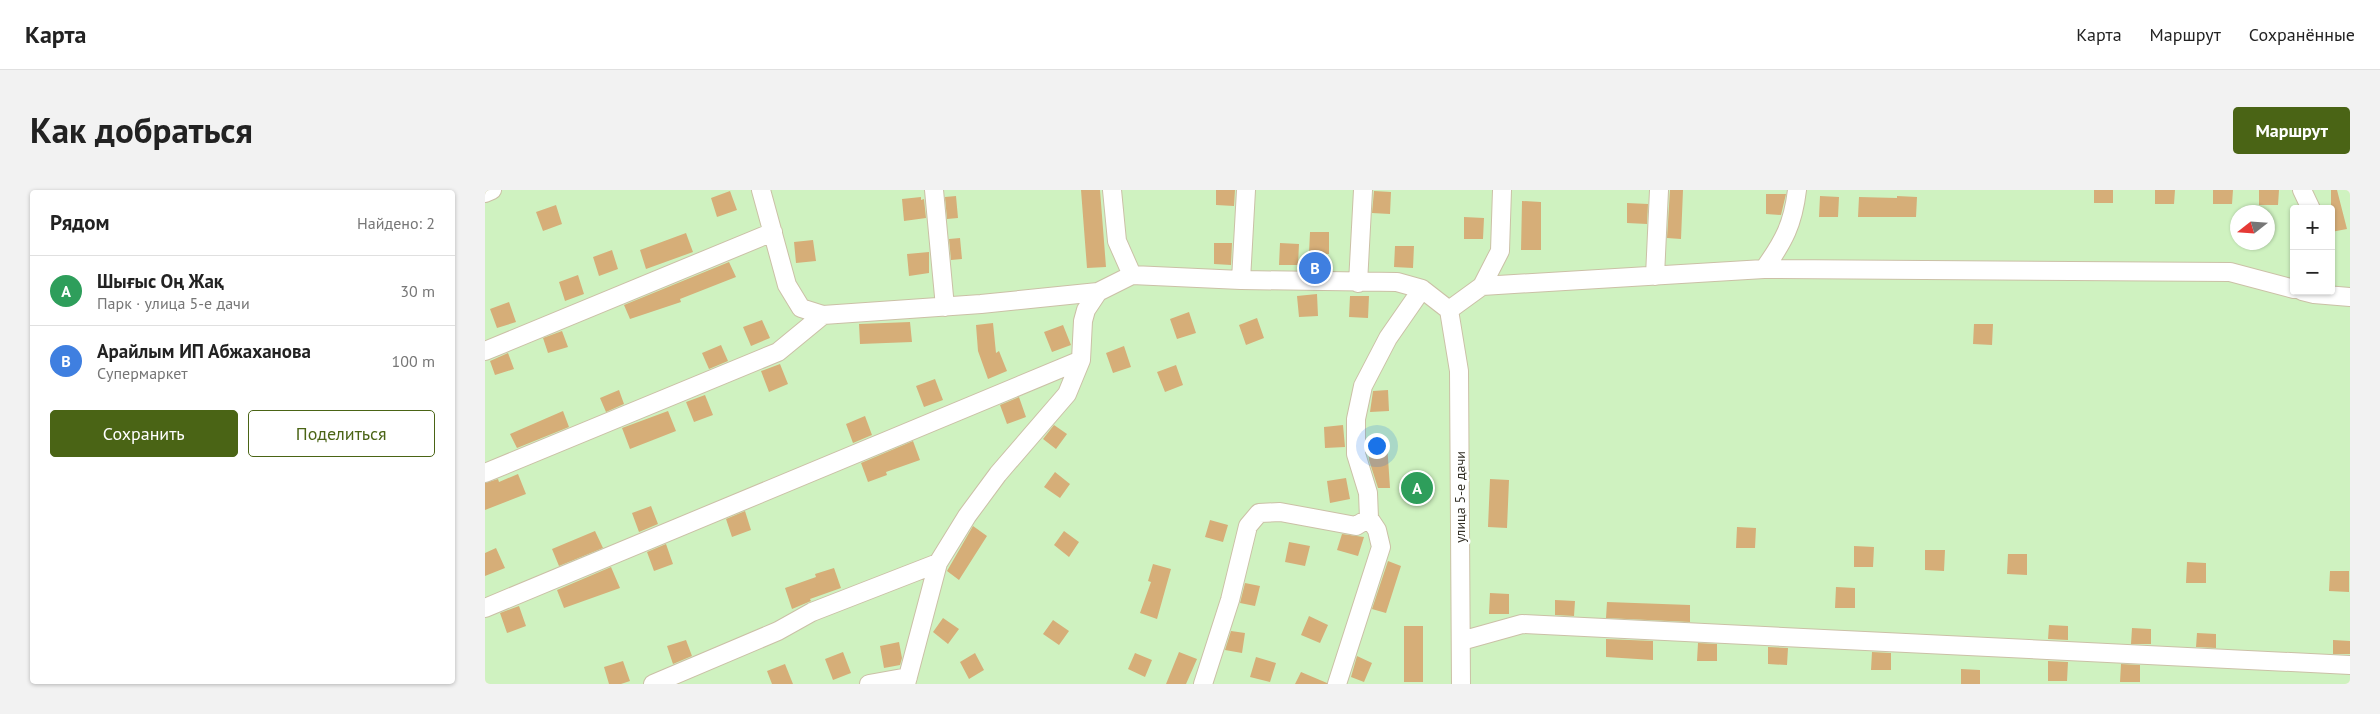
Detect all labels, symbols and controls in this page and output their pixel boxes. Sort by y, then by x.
text: Карта [25,19,87,50]
text: Карта [2076,23,2122,46]
text: Маршрут [2150,23,2221,46]
text: Сохранённые [2249,23,2355,46]
text: Как добраться [30,107,253,153]
button: Маршрут [2233,107,2350,154]
north arrow [2230,205,2275,250]
map controls [2290,205,2335,295]
button: + [2290,205,2335,250]
text: Рядом [50,209,109,236]
text: Найдено: 2 [357,213,435,233]
pin: B [1299,249,1331,287]
button: − [2290,250,2335,295]
text: Шығыс Оң Жақ [97,269,224,293]
text: A [61,281,71,301]
text: 30 m [400,281,435,301]
text: Парк · улица 5-е дачи [97,293,250,313]
text: Арайлым ИП Абжаханова [97,339,311,363]
text: B [61,351,71,371]
text: 100 m [392,351,435,371]
text: Супермаркет [97,363,188,383]
button: Сохранить [50,410,238,457]
button: Поделиться [248,410,435,457]
your location [1364,433,1390,459]
street label: улица 5-е дачи [1451,451,1469,543]
pin: A [1401,469,1433,507]

